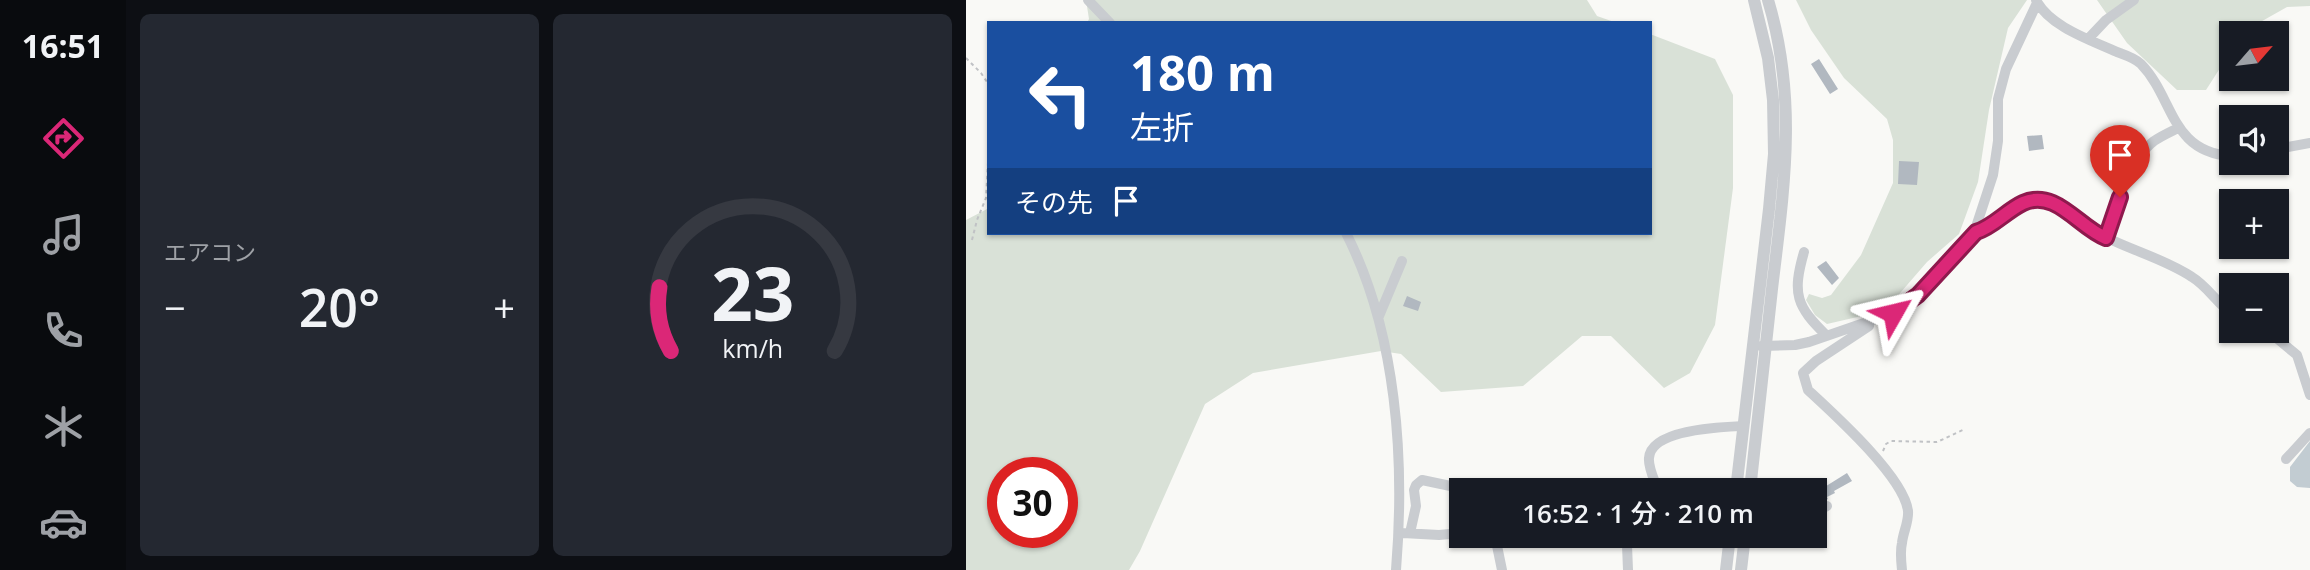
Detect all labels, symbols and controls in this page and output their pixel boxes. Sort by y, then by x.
north arrow [2219,21,2289,91]
map controls [2219,21,2289,343]
text: 16:51 [22,24,104,67]
text: 180 m [1130,39,1275,105]
icon: left [1015,49,1106,140]
text: 左折 [1130,105,1194,148]
button: sound [2219,105,2289,175]
icon: directions [39,114,88,163]
pin [2090,125,2150,197]
icon: arrive [2101,136,2139,174]
icon: arrive [1107,182,1145,220]
text: その先 [1015,184,1093,220]
button: + [2219,189,2289,259]
icon: music [39,210,88,259]
text: エアコン [164,236,256,268]
text: 23 [711,243,794,342]
text: 20° [299,271,380,342]
button: − [2219,273,2289,343]
position arrow [1856,276,1930,350]
text: − [164,281,186,333]
text: + [493,281,515,333]
icon: phone [39,306,88,355]
text: km/h [722,331,783,365]
icon: climate [39,402,88,451]
speed limit sign: 30 [987,457,1078,548]
text: 16:52 · 1 分 · 210 m [1522,495,1754,531]
icon: car [39,498,88,547]

